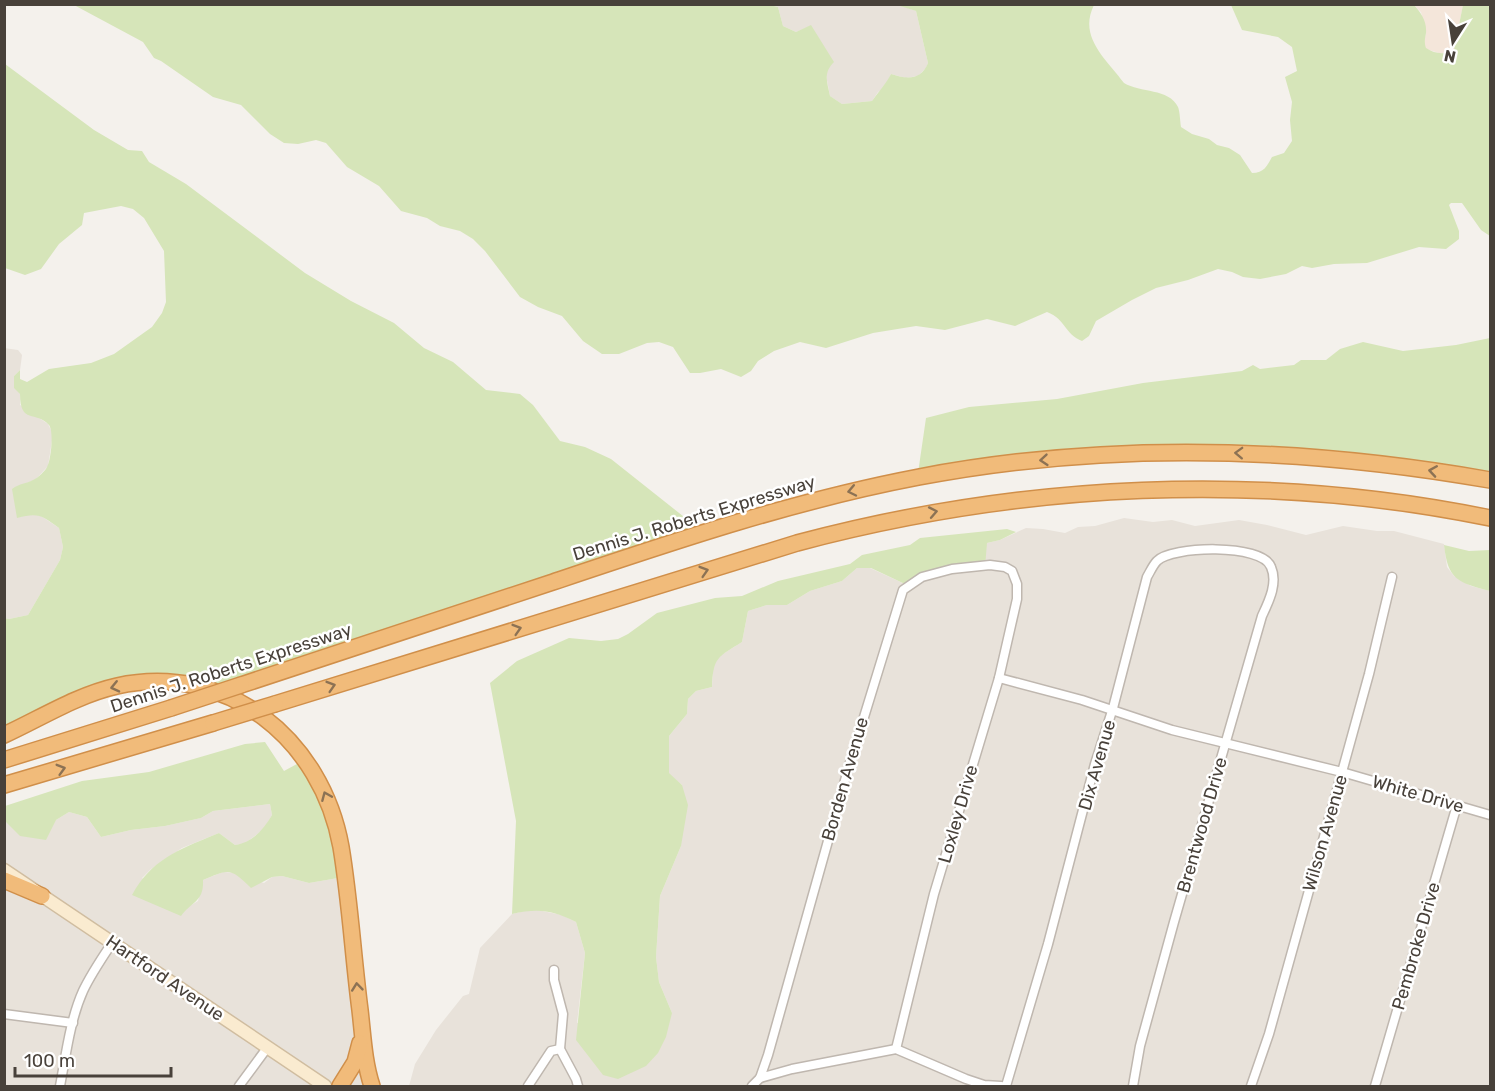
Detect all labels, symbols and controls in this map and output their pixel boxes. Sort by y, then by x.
north arrow [1423,12,1483,72]
text: N [1442,46,1458,67]
one-way arrow [1234,447,1243,460]
one-way arrow [1039,453,1049,466]
one-way arrow [1428,465,1437,477]
street label: Dennis J. Roberts Expressway [570,471,818,565]
one-way arrow [847,484,857,497]
one-way arrow [928,506,938,519]
one-way arrow [698,566,709,578]
street label: Dennis J. Roberts Expressway [108,618,355,717]
one-way arrow [511,624,522,636]
one-way arrow [110,680,120,693]
one-way arrow [325,681,336,693]
street label: Borden Avenue [817,715,873,843]
street label: Dix Avenue [1074,717,1120,813]
street label: Brentwood Drive [1172,755,1232,895]
street label: Loxley Drive [934,762,982,866]
one-way arrow [56,764,66,777]
street label: White Drive [1370,770,1466,818]
street label: Wilson Avenue [1298,772,1352,894]
one-way arrow [321,791,333,802]
street label: Pembroke Drive [1387,880,1445,1012]
street label: Hartford Avenue [102,930,228,1026]
one-way arrow [351,983,364,992]
scale bar [15,1040,171,1078]
text: 100 m [24,1050,75,1072]

